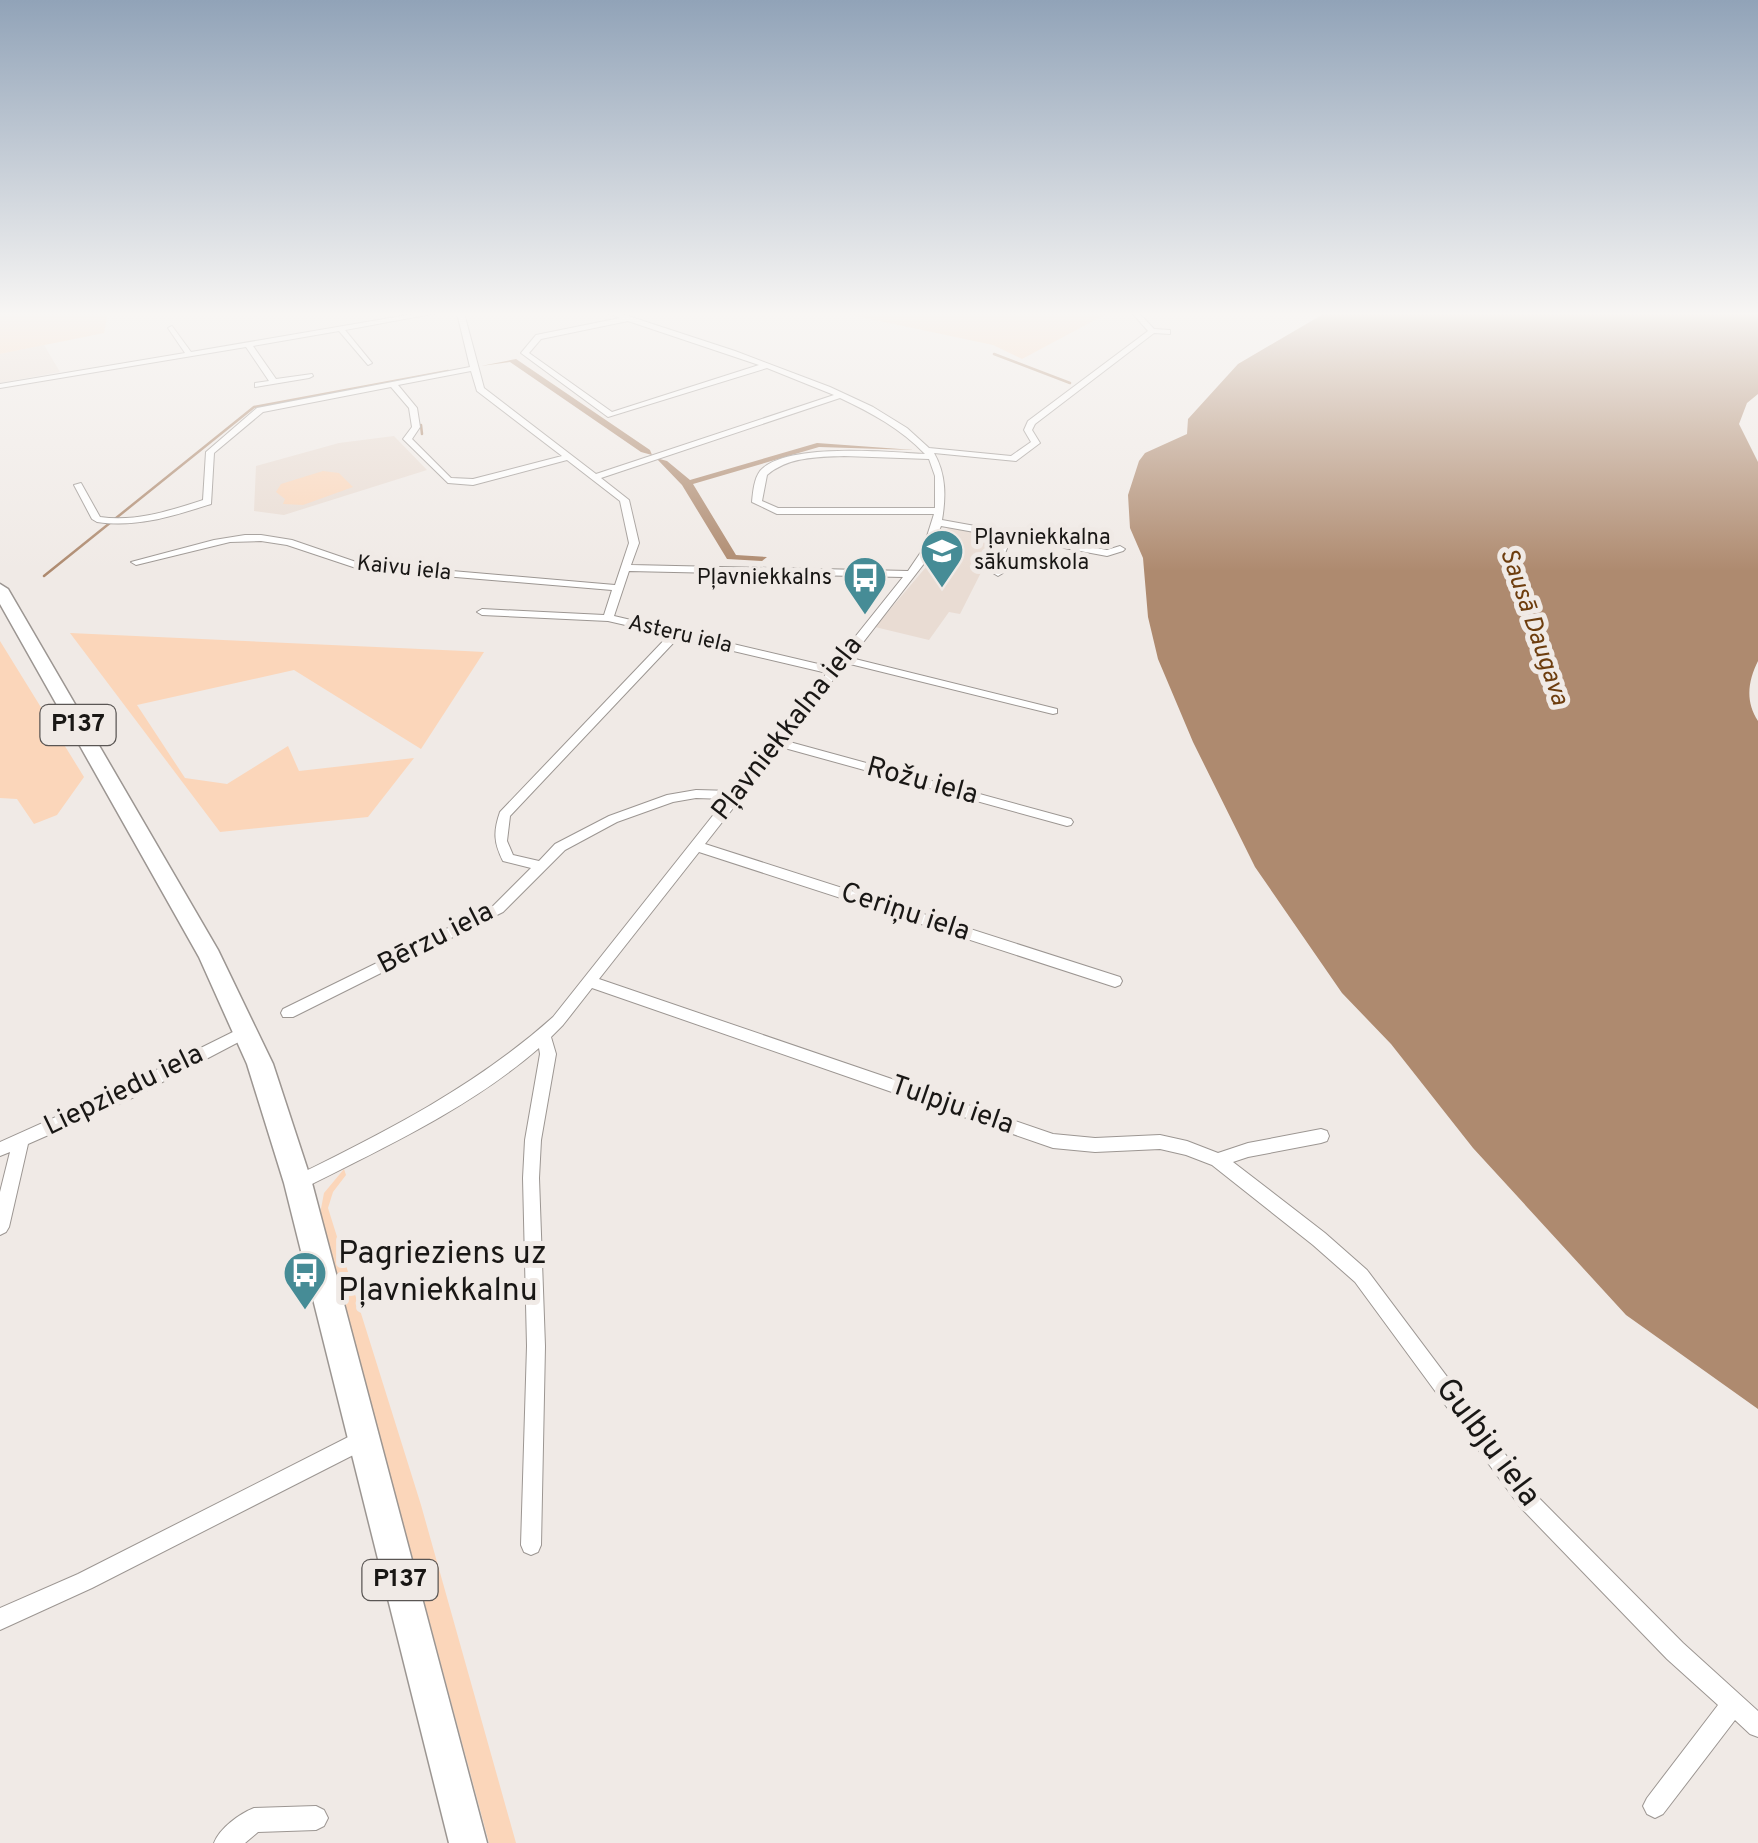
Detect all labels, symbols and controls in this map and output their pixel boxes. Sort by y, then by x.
place label: Pļavniekkalna sākumskola [974,525,1111,577]
school or university icon: Pļavniekkalna sākumskola [919,528,965,589]
water label: Sausā Daugava [1491,544,1575,710]
street label: Kaivu iela [355,551,453,587]
bus stop icon: Pļavniekkalns [842,555,888,616]
place label: Pļavniekkalns [697,565,832,592]
street label: Asteru iela [625,610,735,660]
street label: Pļavniekkalna iela [705,629,871,829]
road number: P137 [40,705,116,745]
street label: Rožu iela [862,750,982,814]
street label: Ceriņu iela [836,875,974,951]
street label: Bērzu iela [372,895,500,983]
street label: Liepziedu iela [38,1037,210,1145]
street label: Tulpju iela [886,1068,1018,1144]
place label: Pagrieziens uz Pļavniekkalnu [338,1235,547,1312]
bus stop icon: Pagrieziens uz Pļavniekkalnu [282,1250,328,1311]
street label: Gulbju iela [1426,1371,1548,1515]
road number: P137 [362,1560,438,1600]

